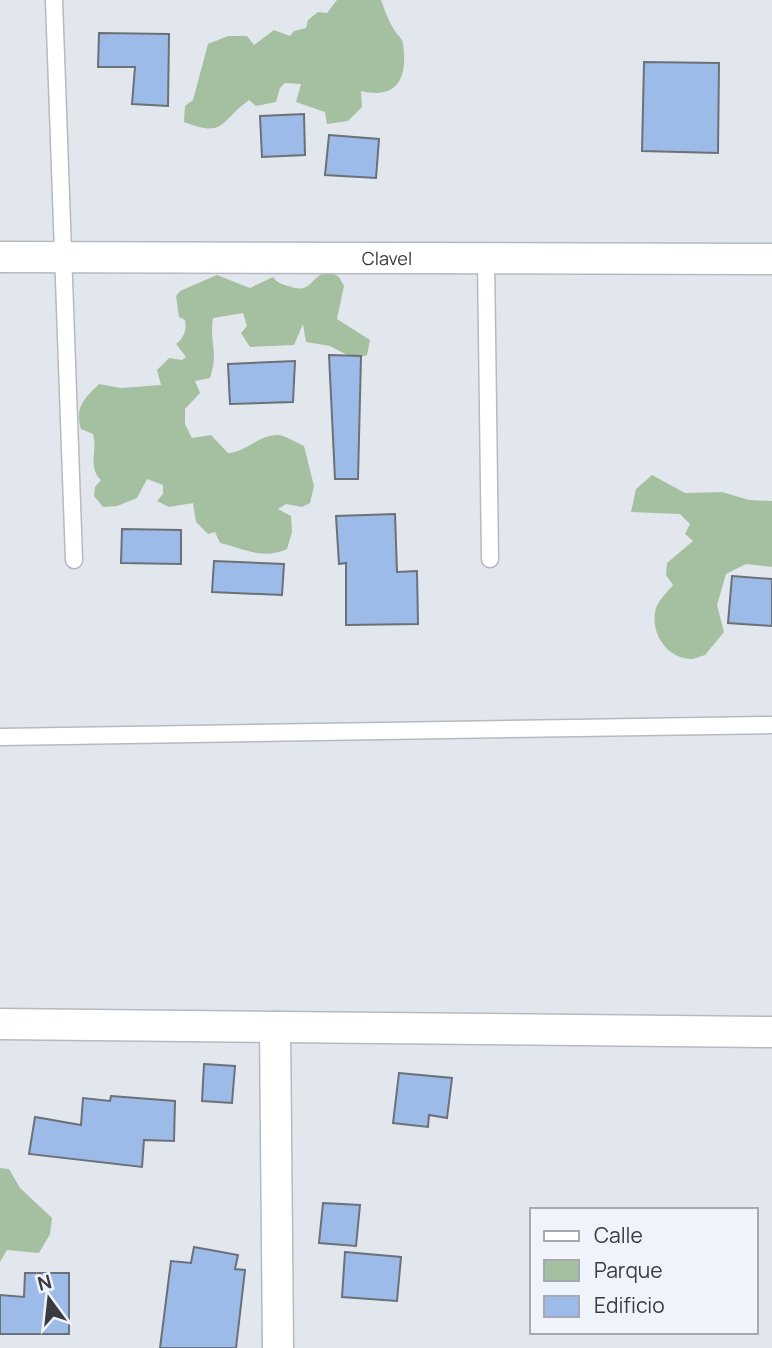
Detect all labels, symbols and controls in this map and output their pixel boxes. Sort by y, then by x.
street label: Clavel [362,246,412,270]
legend [530,1208,758,1334]
text: Calle [594,1221,643,1249]
text: Parque [594,1256,663,1284]
north arrow [14,1264,84,1334]
text: N [35,1268,55,1297]
text: Edificio [594,1291,665,1319]

